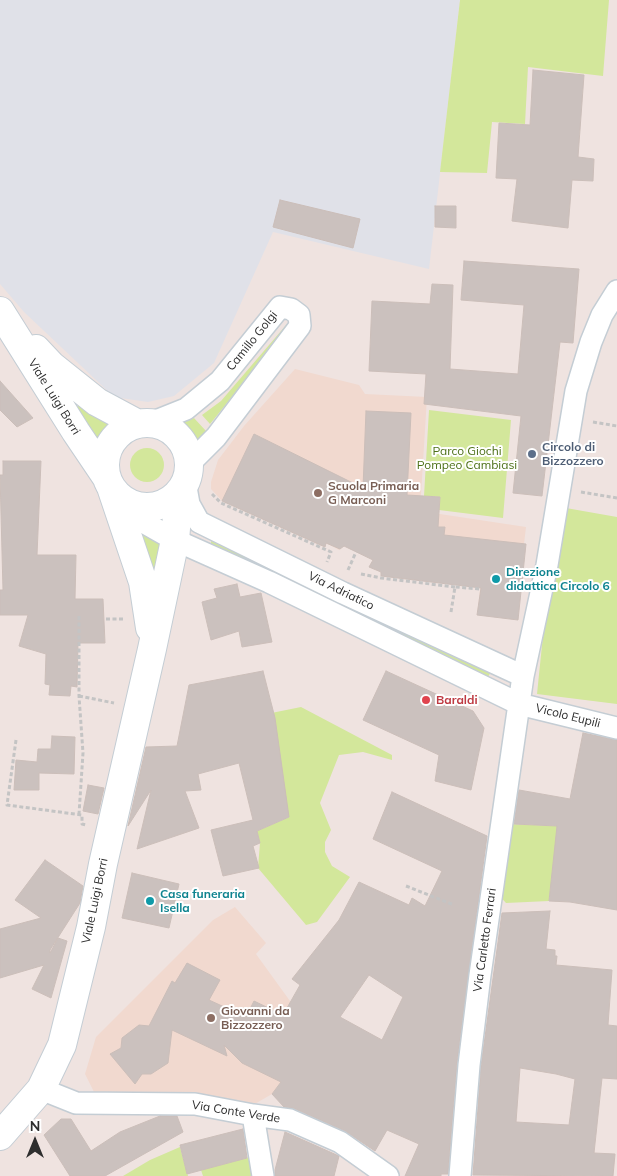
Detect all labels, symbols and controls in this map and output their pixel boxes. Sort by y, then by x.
street label: Camillo Golgi [223,308,281,374]
street label: Viale Luigi Borri [25,356,83,438]
place label: Circolo di Bizzozzero [542,440,604,468]
park label: Parco Giochi Pompeo Cambiasi [417,444,517,472]
marker: Circolo di Bizzozzero [526,448,538,460]
place label: Scuola Primaria G Marconi [328,479,419,507]
marker: Scuola Primaria G Marconi [312,487,324,499]
place label: Direzione didattica Circolo 6 [506,565,610,593]
street label: Via Adriatico [306,569,376,613]
marker: Direzione didattica Circolo 6 [490,573,502,585]
place label: Baraldi [436,693,478,707]
marker: Baraldi [420,694,432,706]
street label: Vicolo Eupili [534,701,602,731]
street label: Viale Luigi Borri [79,857,111,945]
place label: Casa funeraria Isella [160,887,245,915]
street label: Via Carletto Ferrari [471,887,499,993]
marker: Casa funeraria Isella [144,895,156,907]
place label: Giovanni da Bizzozzero [221,1004,290,1032]
marker: Giovanni da Bizzozzero [205,1012,217,1024]
street label: Via Conte Verde [191,1098,281,1126]
north arrow [10,1116,60,1166]
text: N [30,1117,40,1135]

